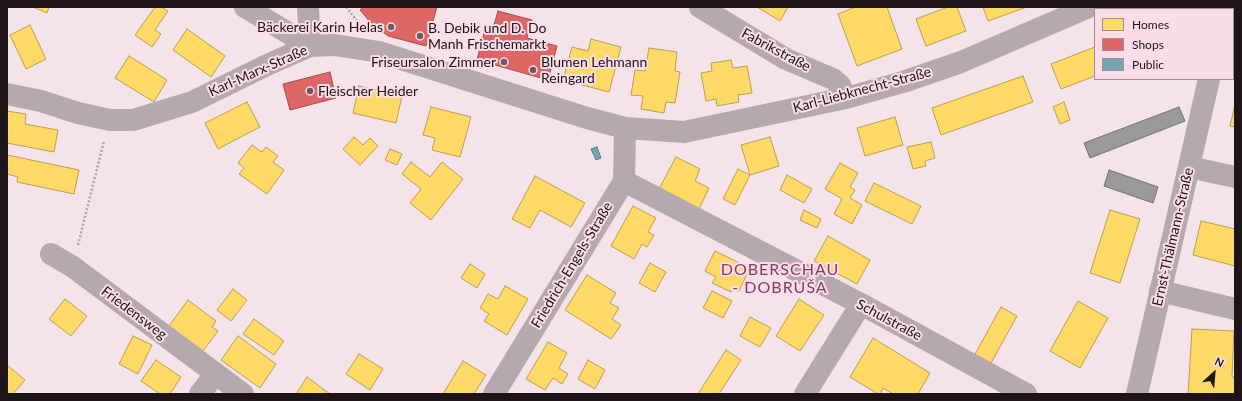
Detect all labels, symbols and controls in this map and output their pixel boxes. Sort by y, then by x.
legend [1094,8,1234,80]
text: Homes [1132,17,1169,32]
place label: Bäckerei Karin Helas [257,19,383,35]
place label: B. Debik und D. Do Manh Frischemarkt [428,20,547,52]
marker: Bäckerei Karin Helas [386,22,396,32]
street label: Fabrikstraße [739,25,813,75]
marker: B. Debik und D. Do Manh Frischemarkt [415,31,425,41]
text: Shops [1132,37,1164,52]
street label: Karl-Marx-Straße [206,42,310,100]
place label: Friseursalon Zimmer [371,54,496,70]
place label: Blumen Lehmann Reingard [541,54,647,86]
marker: Friseursalon Zimmer [499,57,509,67]
text: Public [1132,57,1164,72]
street label: Karl-Liebknecht-Straße [791,63,933,117]
marker: Blumen Lehmann Reingard [528,65,538,75]
place label: Fleischer Heider [318,83,418,99]
marker: Fleischer Heider [305,86,315,96]
street label: Ernst-Thälmann-Straße [1149,166,1197,308]
street label: Friedrich-Engels-Straße [528,199,616,331]
district label: DOBERSCHAU - DOBRUŠA [721,260,839,298]
street label: Friedensweg [98,283,170,343]
street label: Schulstraße [853,296,925,344]
north arrow [1194,353,1234,393]
text: N [1213,354,1226,369]

